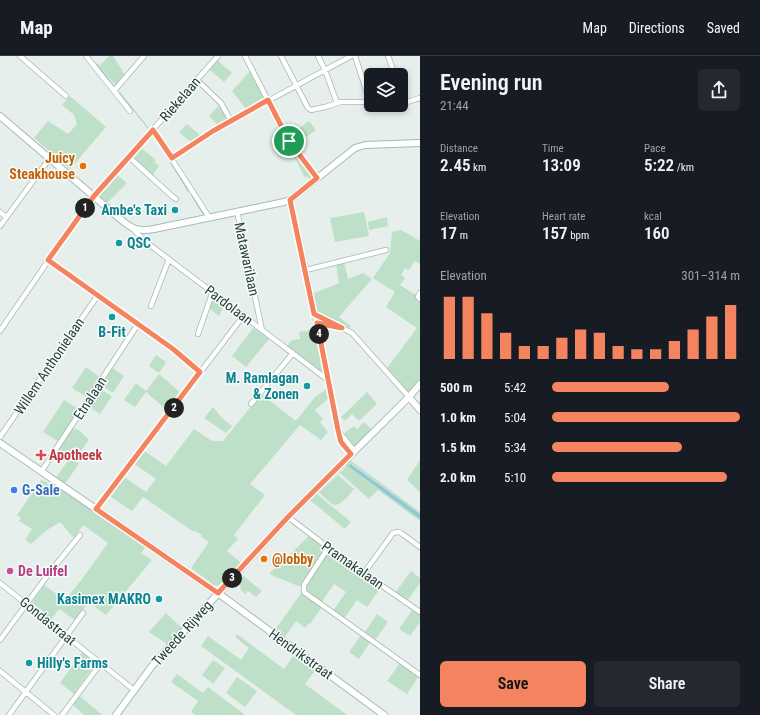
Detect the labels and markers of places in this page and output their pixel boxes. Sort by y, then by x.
pin [272,124,306,158]
place label: Juicy Steakhouse [9,150,76,182]
marker: Juicy Steakhouse [78,161,88,171]
pin: 1 [75,198,95,218]
place label: Ambe's Taxi [101,202,167,218]
marker: Ambe's Taxi [170,205,180,215]
place label: QSC [127,235,151,251]
marker: QSC [114,238,124,248]
marker: B-Fit [107,312,117,322]
place label: B-Fit [98,324,126,340]
pin: 4 [309,324,329,344]
place label: M. Ramlagan & Zonen [226,370,299,402]
marker: M. Ramlagan & Zonen [302,381,312,391]
pin: 2 [164,398,184,418]
place label: Apotheek [49,447,103,463]
marker: Apotheek [36,450,46,460]
place label: G-Sale [22,482,60,498]
marker: G-Sale [9,485,19,495]
place label: @lobby [272,551,314,567]
marker: @lobby [259,554,269,564]
place label: De Luifel [18,563,68,579]
marker: De Luifel [5,566,15,576]
pin: 3 [222,568,242,588]
place label: Kasimex MAKRO [57,591,151,607]
marker: Kasimex MAKRO [154,594,164,604]
place label: Hilly's Farms [37,655,108,671]
marker: Hilly's Farms [24,658,34,668]

